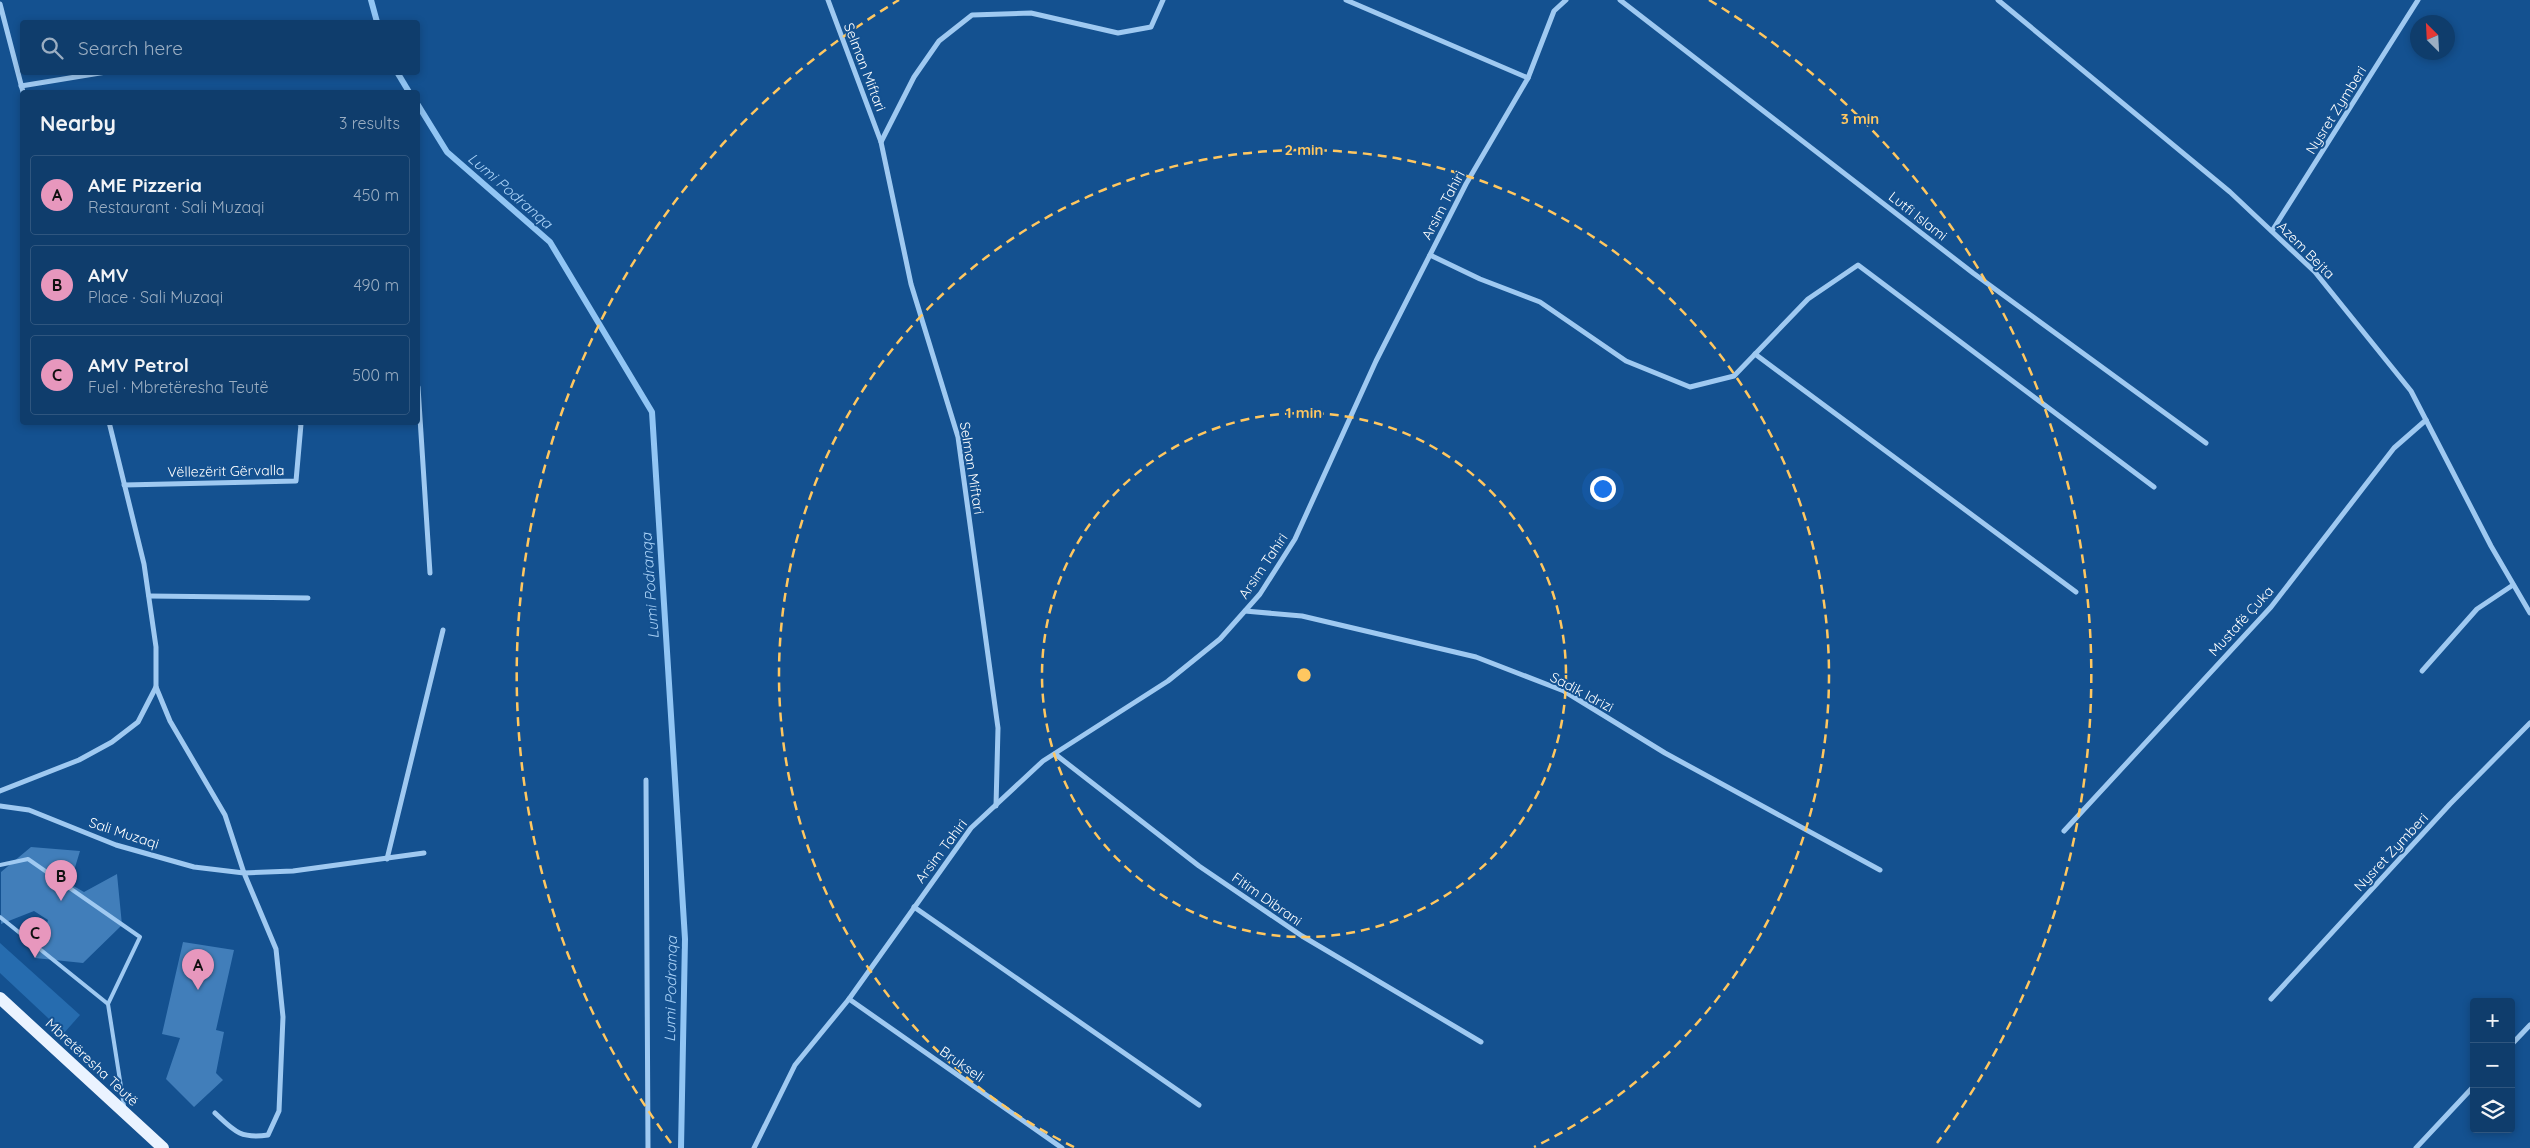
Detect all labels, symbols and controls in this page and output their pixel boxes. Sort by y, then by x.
north arrow [2410,15,2455,60]
search box [20,20,420,75]
street label: Selman Miftari [840,20,890,114]
icon: search [38,34,66,62]
text: Search here [78,36,183,60]
street label: Nysret Zymberi [2302,63,2370,157]
text: 3 min [1841,109,1879,128]
text: Nearby [40,110,116,136]
text: 3 results [339,113,400,133]
text: 2 min [1284,140,1324,159]
water label: Lumi Podranqa [464,149,557,233]
street label: Arsim Tahiri [1417,167,1469,243]
text: AME Pizzeria [88,173,202,197]
text: A [52,185,62,205]
text: 450 m [353,185,399,205]
street label: Lutfi Islami [1885,187,1951,245]
text: Restaurant · Sali Muzaqi [88,197,264,217]
street label: Azem Bejta [2273,217,2339,283]
text: AMV [88,263,129,287]
text: B [52,275,62,295]
text: 490 m [353,275,399,295]
text: Place · Sali Muzaqi [88,287,223,307]
text: AMV Petrol [88,353,189,377]
text: C [52,365,62,385]
text: 500 m [352,365,399,385]
text: Fuel · Mbretëresha Teutë [88,377,268,397]
text: 1 min [1286,403,1322,422]
street label: Selman Miftari [956,420,988,516]
street label: Vëllezërit Gërvalla [167,461,285,481]
your location [1590,476,1616,502]
street label: Arsim Tahiri [1234,530,1292,602]
water label: Lumi Podranqa [636,532,663,640]
street label: Mustafë Çuka [2205,582,2277,660]
centre of rings [1295,666,1313,684]
street label: Sadik Idrizi [1547,668,1617,716]
street label: Nysret Zymberi [2350,809,2432,895]
street label: Sali Muzaqi [87,813,161,853]
street label: Arsim Tahiri [911,815,971,887]
pin: B [45,860,77,901]
street label: Fitim Dibrani [1228,868,1306,930]
pin: C [19,917,51,958]
water label: Lumi Podranqa [660,935,681,1042]
pin: A [182,949,214,990]
map controls [2470,998,2515,1133]
button: + [2470,998,2515,1043]
street label: Mbretëresha Teutë [42,1014,142,1110]
street label: Brukseli [936,1042,988,1086]
button: − [2470,1043,2515,1088]
button: layers [2470,1088,2515,1133]

